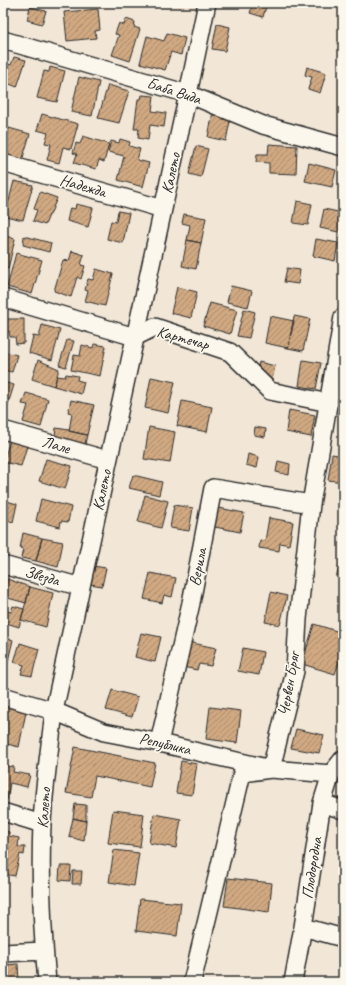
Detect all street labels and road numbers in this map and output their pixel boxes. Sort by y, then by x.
street label: Баба Вида [144,73,205,109]
street label: Калето [157,149,185,195]
street label: Надежда [58,170,110,202]
street label: Картечар [155,321,212,355]
street label: Лале [40,432,74,459]
street label: Калето [88,466,116,512]
street label: Верила [185,545,212,588]
street label: Звезда [22,562,63,591]
street label: Червен Бряг [274,648,305,717]
street label: Република [137,728,194,760]
street label: Калето [33,785,56,829]
street label: Плодородна [297,835,327,900]

